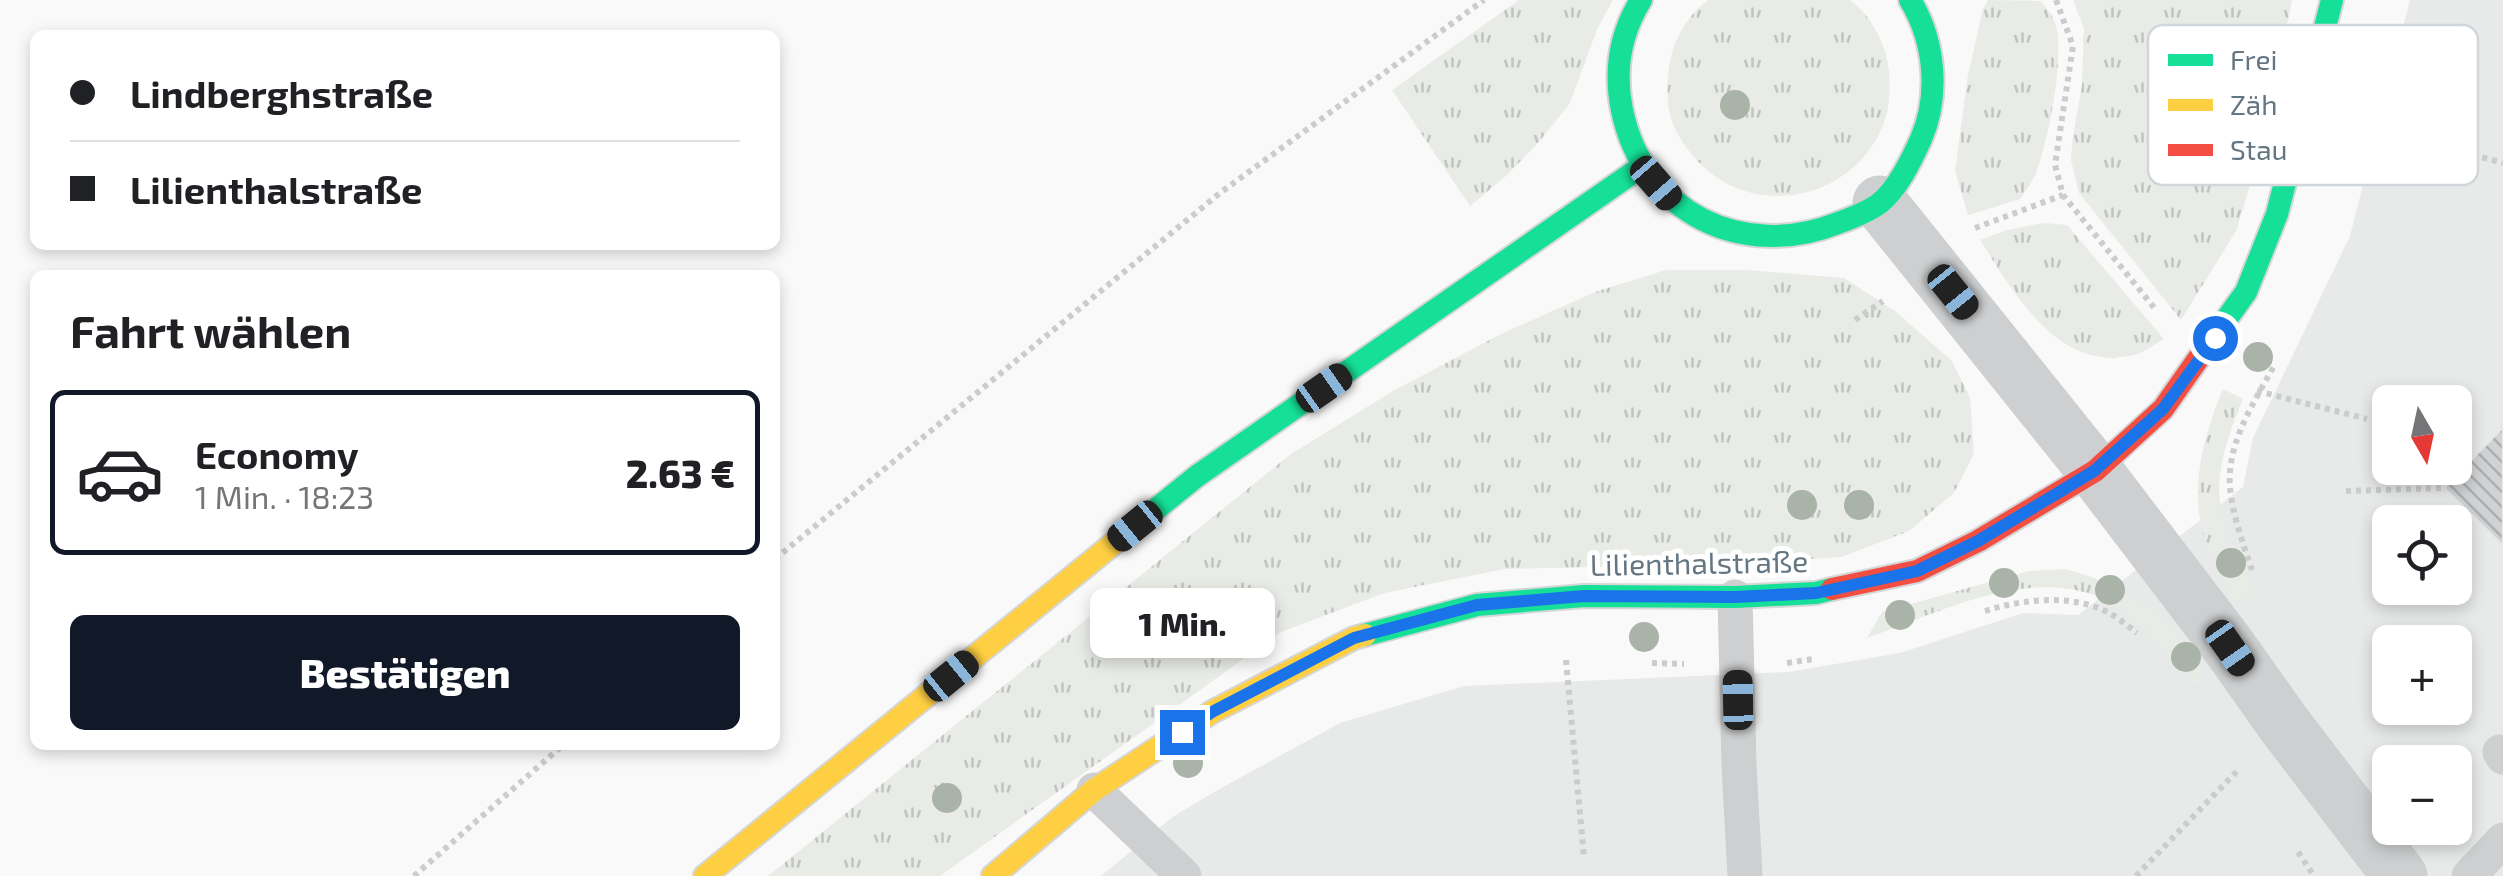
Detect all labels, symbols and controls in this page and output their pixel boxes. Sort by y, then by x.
legend [2148,25,2478,185]
text: Frei [2230,42,2277,76]
text: Lindberghstraße [130,70,433,116]
text: Zäh [2230,87,2278,121]
text: Stau [2230,132,2288,166]
car [1625,151,1687,215]
text: Lilienthalstraße [130,166,422,212]
car [1922,259,1984,325]
text: Fahrt wählen [70,303,351,357]
route start [2193,316,2238,361]
car [1291,359,1357,417]
north arrow [2372,385,2472,485]
map controls [2372,385,2472,845]
icon: car [75,428,165,518]
text: Economy [195,431,359,477]
text: 2.63 € [626,450,735,496]
text: 1 Min. · 18:23 [195,477,374,515]
car [1102,495,1168,557]
button: locate [2372,505,2472,605]
street label: Lilienthalstraße [1589,542,1809,582]
callout: 1 Min. [1090,587,1274,657]
text: 1 Min. [1138,604,1227,642]
button: Bestätigen [70,615,740,730]
car [2201,615,2259,681]
button: + [2372,625,2472,725]
car [918,645,984,707]
car [1722,670,1754,730]
route end [1160,710,1205,755]
button: − [2372,745,2472,845]

